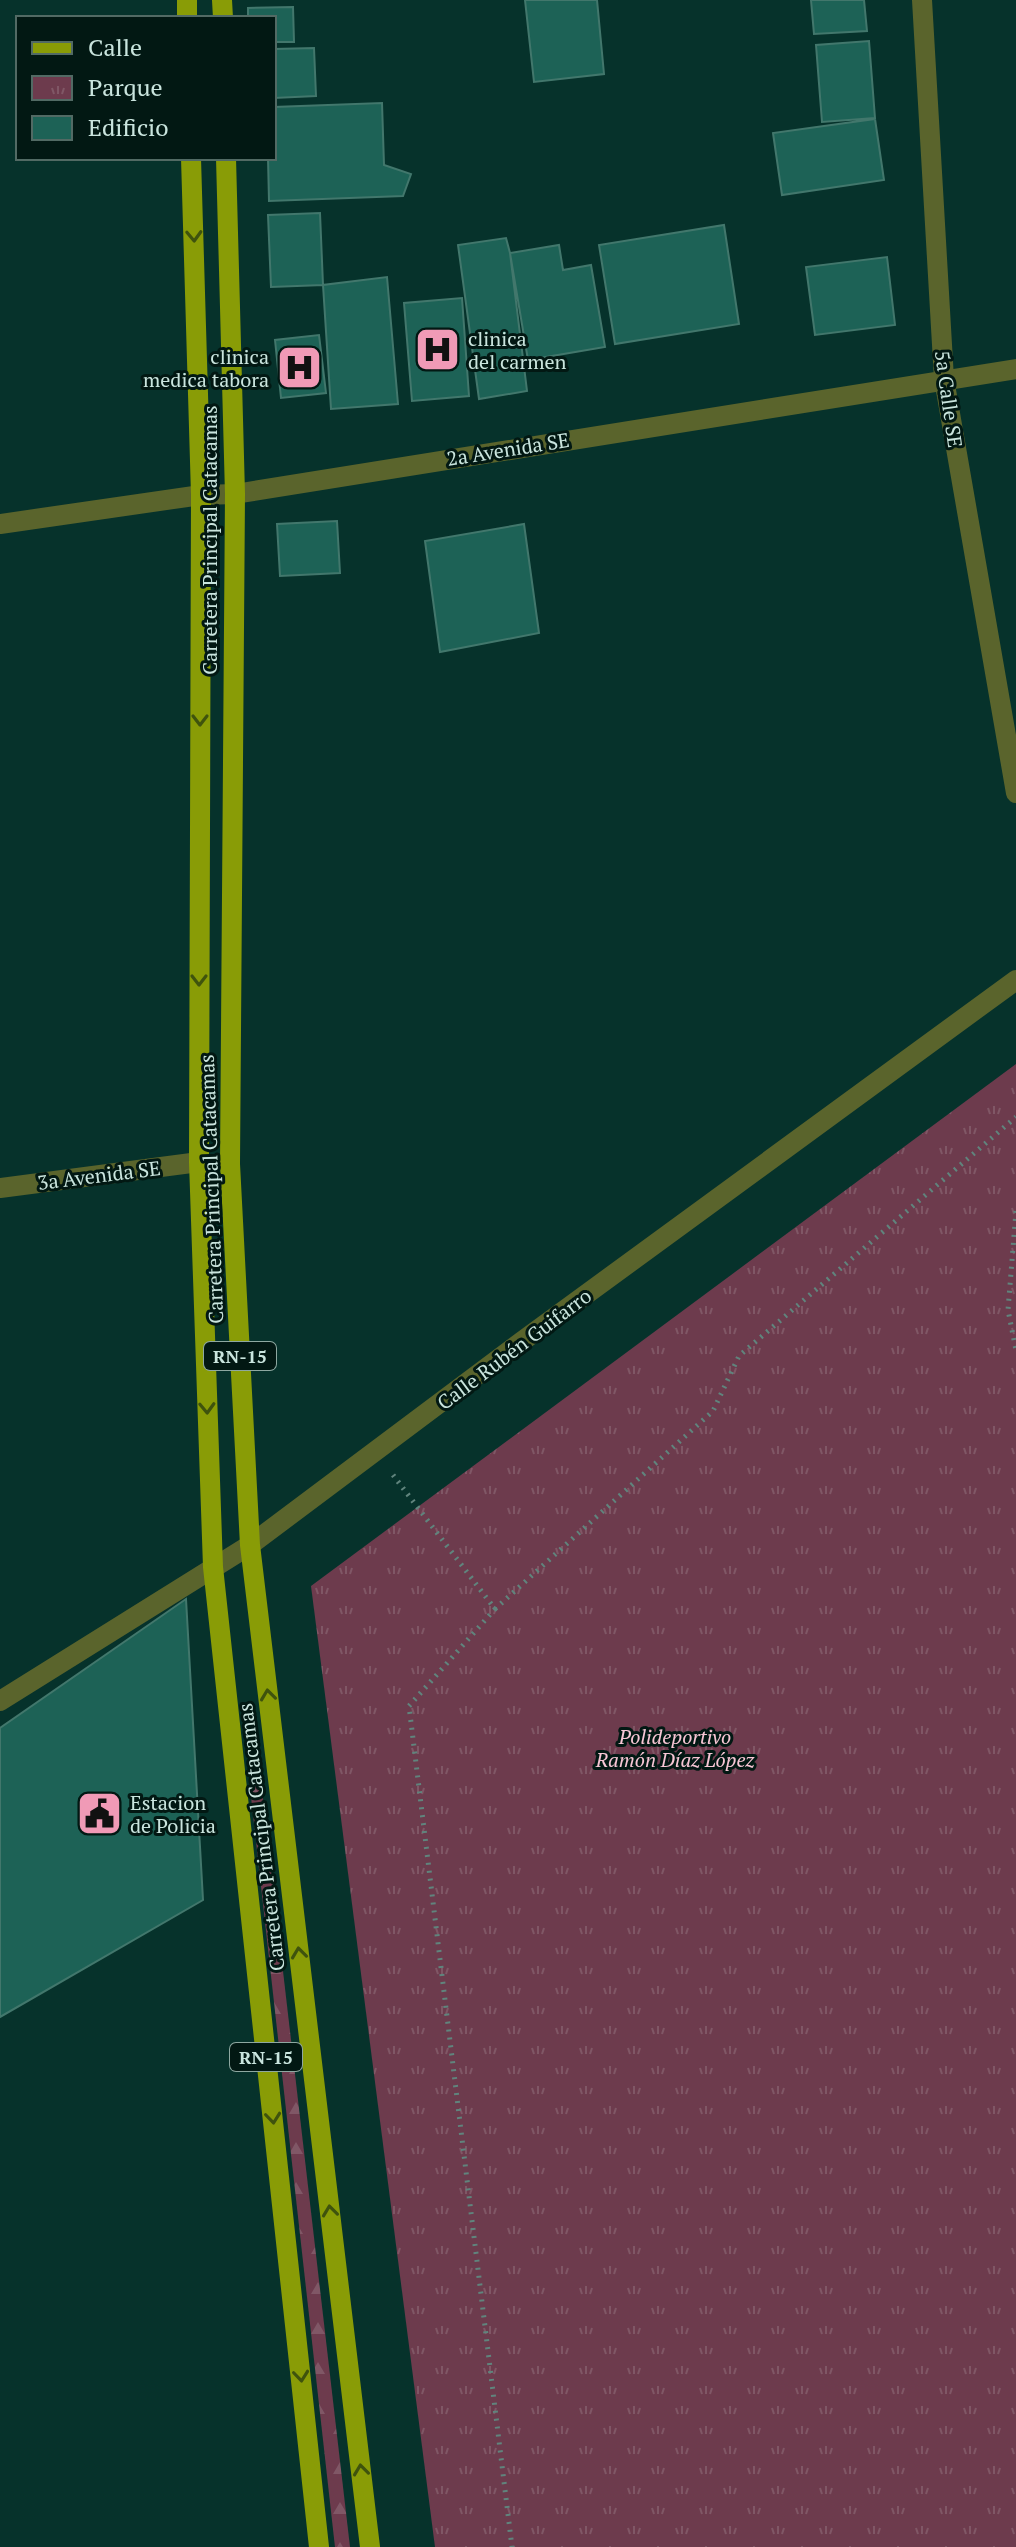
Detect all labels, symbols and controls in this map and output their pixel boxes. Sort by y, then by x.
legend [16,16,276,160]
text: Calle [88,31,142,63]
text: Parque [88,71,163,103]
text: Edificio [88,111,169,143]
one-way arrow [185,230,202,243]
hospital icon: clinica del carmen [413,325,461,373]
place label: clinica del carmen [468,325,566,375]
place label: clinica medica tabora [143,343,269,393]
hospital icon: clinica medica tabora [276,343,324,391]
street label: 5a Calle SE [929,349,969,449]
street label: Carretera Principal Catacamas [196,405,223,675]
street label: 2a Avenida SE [445,426,571,472]
one-way arrow [191,714,209,727]
one-way arrow [190,974,208,987]
street label: Carretera Principal Catacamas [193,1054,229,1324]
street label: 3a Avenida SE [36,1154,162,1196]
street label: Calle Rubén Guifarro [431,1282,597,1416]
road number: RN-15 [204,1342,276,1370]
one-way arrow [199,1402,216,1415]
one-way arrow [260,1688,277,1702]
street label: Carretera Principal Catacamas [231,1702,291,1972]
park label: Polideportivo Ramón Díaz López [595,1723,756,1773]
place label: Estacion de Policia [130,1789,216,1839]
public building icon: Estacion de Policia [75,1790,123,1838]
one-way arrow [291,1946,308,1960]
road number: RN-15 [230,2043,302,2071]
one-way arrow [264,2111,281,2124]
one-way arrow [321,2204,338,2217]
one-way arrow [292,2370,309,2383]
one-way arrow [352,2463,369,2476]

